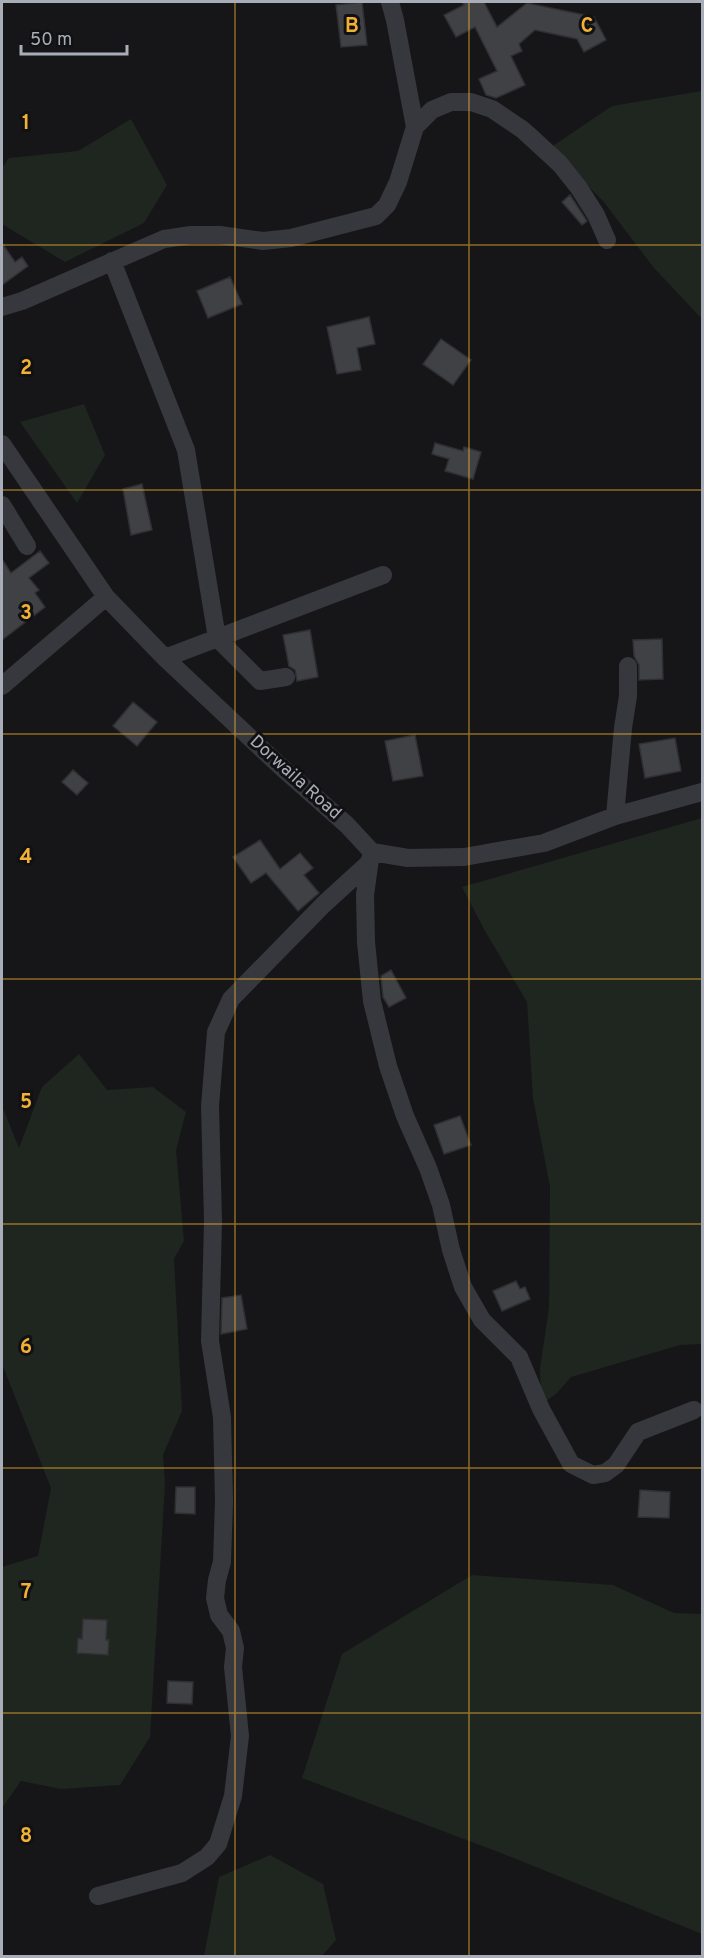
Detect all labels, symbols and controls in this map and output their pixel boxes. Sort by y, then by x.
text: B [345,14,359,40]
text: C [581,14,593,40]
scale bar [21,18,128,56]
text: 50 m [30,29,72,52]
text: 1 [22,111,30,137]
text: 2 [20,356,32,382]
text: 3 [20,601,32,627]
street label: Dorwaila Road [244,731,346,825]
text: 4 [20,845,32,871]
text: 5 [20,1090,32,1116]
text: 6 [20,1335,32,1361]
text: 7 [21,1580,31,1606]
text: 8 [20,1824,32,1850]

